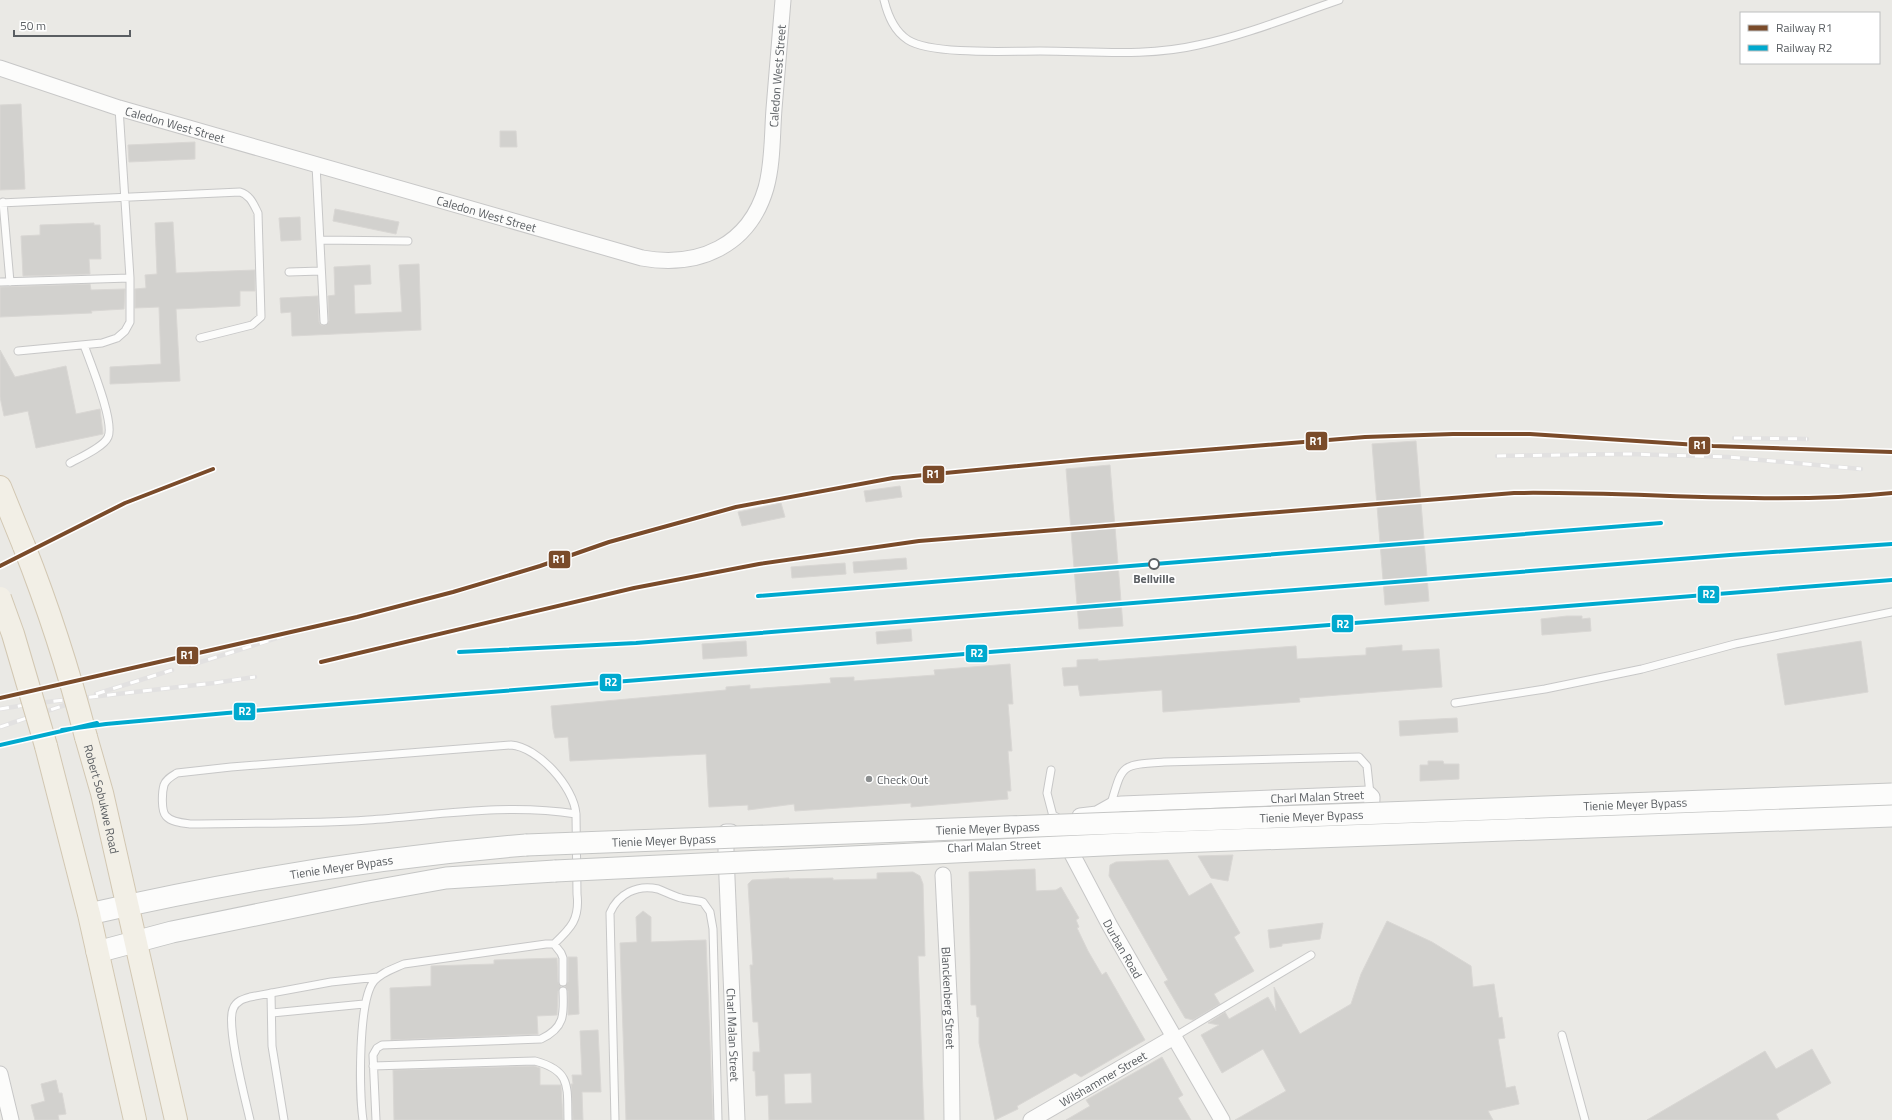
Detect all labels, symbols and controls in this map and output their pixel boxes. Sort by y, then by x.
scale bar [14,12,130,38]
legend [1740,12,1880,64]
text: 50 m [20,16,46,35]
text: Railway R1 [1776,18,1832,37]
street label: Caledon West Street [763,23,790,128]
text: Railway R2 [1776,38,1832,57]
street label: Caledon West Street [123,101,228,148]
street label: Caledon West Street [434,190,540,237]
line badge: R1 [1305,431,1328,451]
text: R1 [1310,433,1322,449]
line badge: R1 [1688,436,1711,455]
text: R1 [1694,437,1706,453]
line badge: R1 [922,465,945,484]
text: R1 [927,466,939,482]
line badge: R1 [548,550,571,569]
text: R1 [553,551,565,567]
marker: Bellville [1148,558,1160,570]
place label: Bellville [1133,569,1175,588]
line badge: R2 [1697,585,1720,604]
text: R2 [1703,586,1715,602]
line badge: R2 [1331,614,1354,633]
text: R2 [1337,616,1349,632]
line badge: R2 [965,644,988,663]
text: R2 [971,645,983,661]
line badge: R1 [176,646,199,665]
text: R1 [181,647,193,663]
line badge: R2 [599,673,622,692]
text: R2 [605,674,617,690]
line badge: R2 [233,702,256,721]
text: R2 [239,703,251,719]
street label: Robert Sobukwe Road [79,742,125,855]
place label: Check Out [877,770,929,789]
marker: Check Out [864,774,874,784]
street label: Charl Malan Street [1270,785,1365,807]
street label: Tienie Meyer Bypass [1583,792,1688,815]
street label: Tienie Meyer Bypass [1259,804,1364,827]
street label: Tienie Meyer Bypass [935,816,1040,839]
street label: Tienie Meyer Bypass [612,828,717,851]
street label: Charl Malan Street [947,835,1042,857]
street label: Tienie Meyer Bypass [289,850,395,884]
street label: Durban Road [1098,916,1148,982]
street label: Blanckenberg Street [937,946,961,1050]
street label: Charl Malan Street [722,988,745,1083]
street label: Wilshammer Street [1056,1045,1151,1111]

